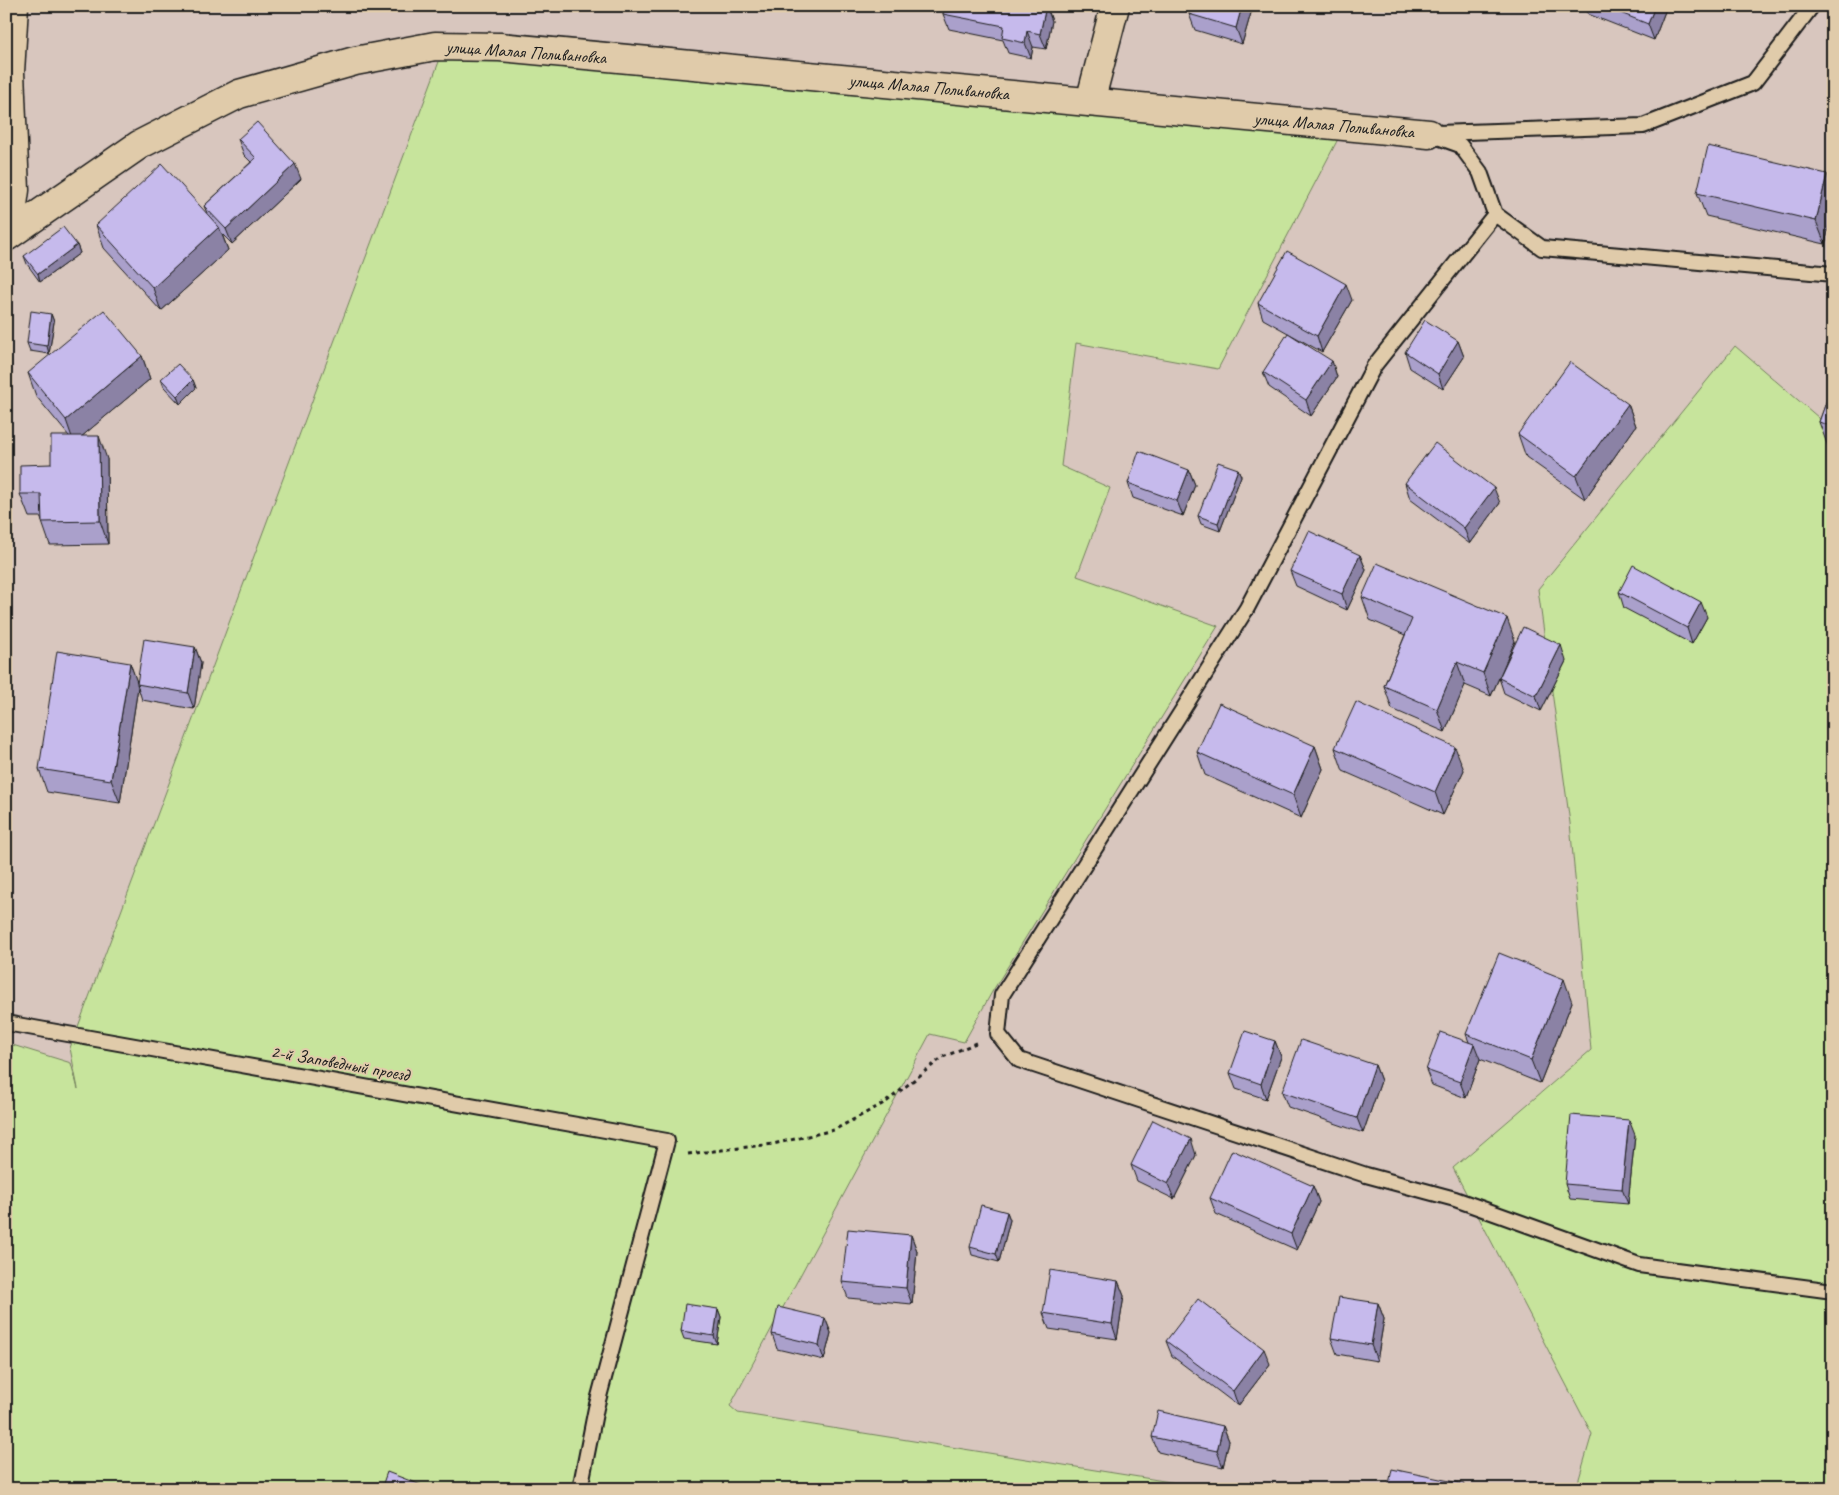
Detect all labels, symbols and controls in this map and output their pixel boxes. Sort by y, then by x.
street label: улица Малая Поливановка [444,35,609,69]
street label: улица Малая Поливановка [847,69,1012,105]
street label: улица Малая Поливановка [1252,107,1417,143]
street label: 2-й Заповедный проезд [269,1040,412,1086]

